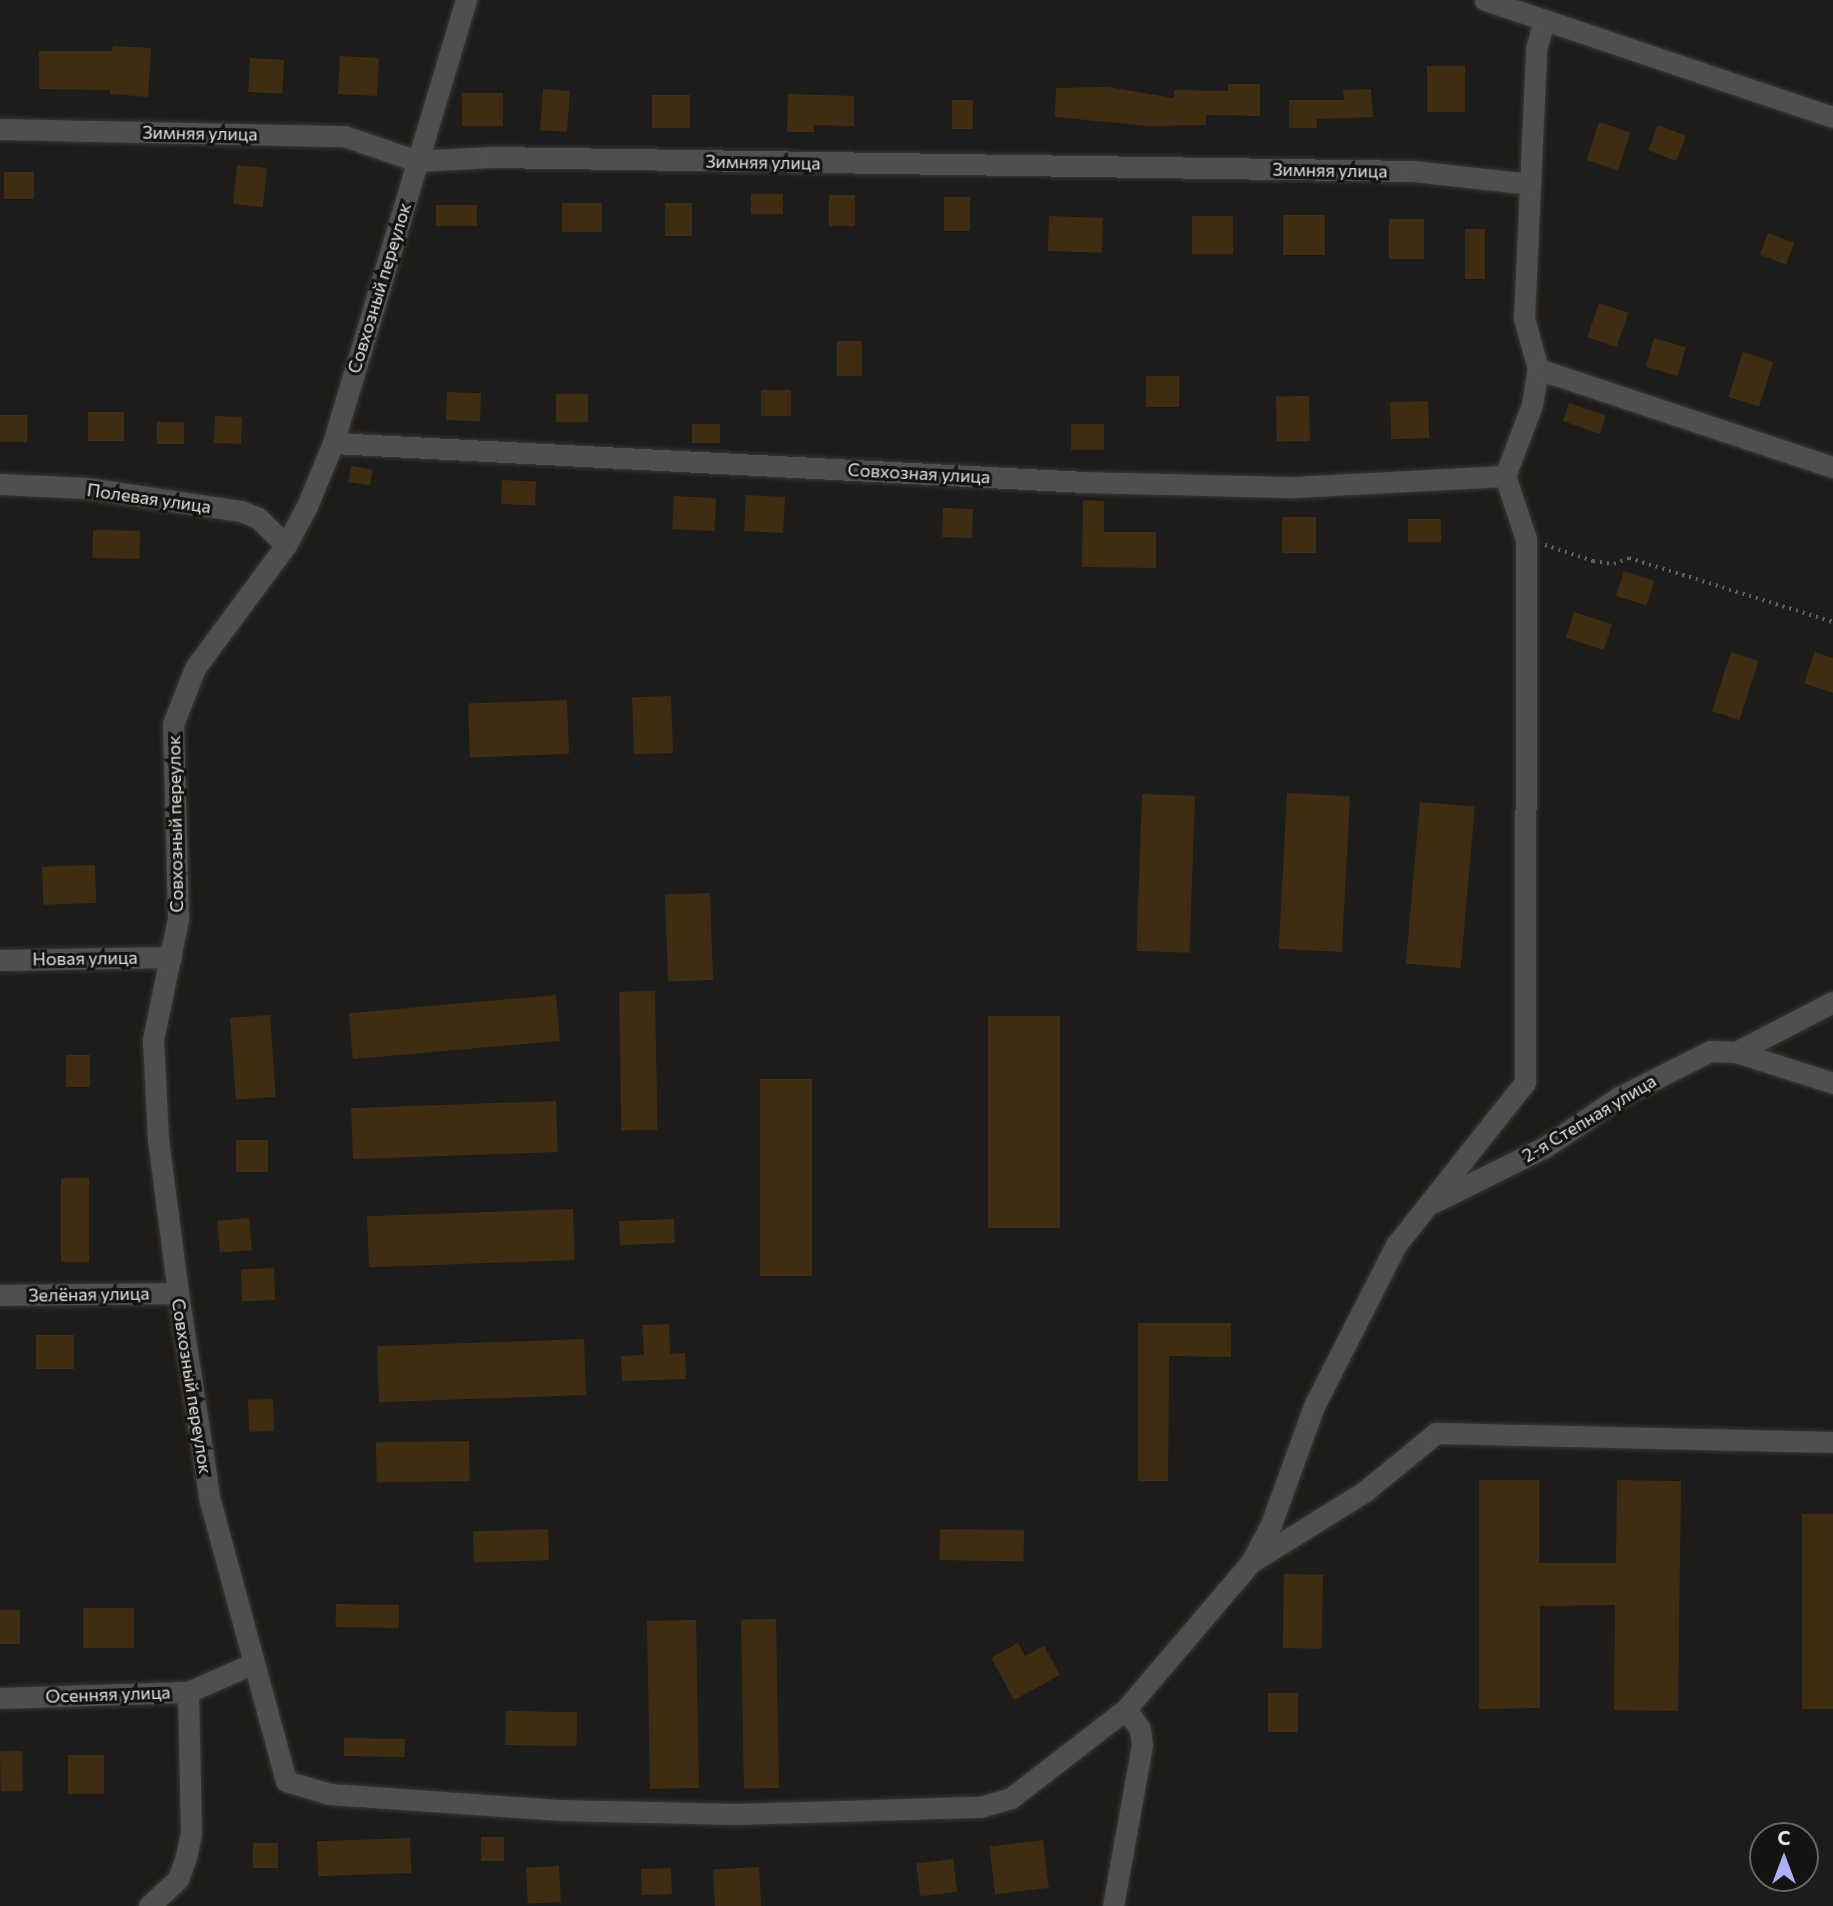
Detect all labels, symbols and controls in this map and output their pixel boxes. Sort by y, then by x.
street label: Зимняя улица [142,121,258,145]
street label: Зимняя улица [705,150,821,174]
street label: Зимняя улица [1272,158,1388,182]
street label: Совхозный переулок [343,200,415,376]
street label: Совхозная улица [847,458,991,488]
street label: Полевая улица [86,479,212,517]
street label: Совхозный переулок [163,735,187,913]
street label: Новая улица [32,946,138,970]
street label: 2-я Степная улица [1518,1070,1660,1166]
street label: Зелёная улица [28,1282,150,1306]
street label: Совхозный переулок [167,1297,217,1475]
street label: Осенняя улица [45,1681,171,1707]
north arrow [1749,1822,1819,1892]
text: С [1778,1826,1791,1849]

